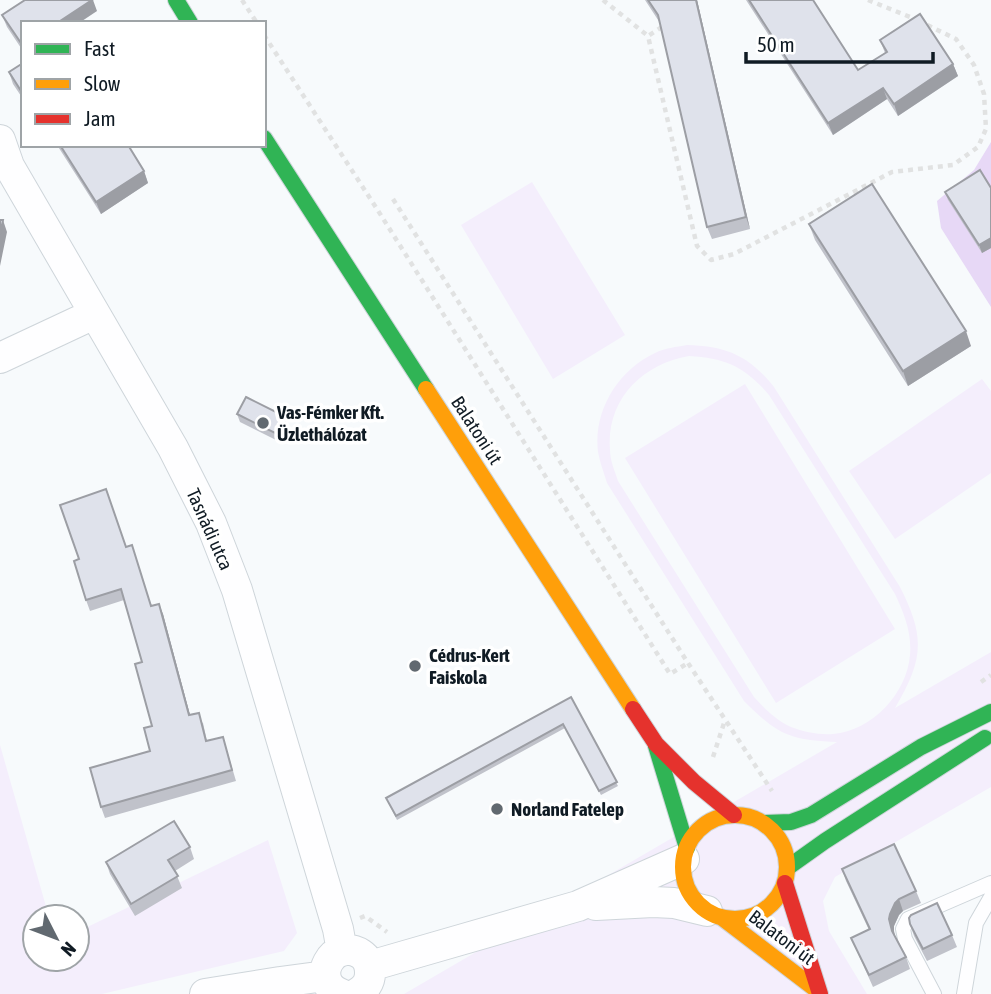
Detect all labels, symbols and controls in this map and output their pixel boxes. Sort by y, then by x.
legend [21,21,266,147]
scale bar [746,21,933,65]
text: 50 m [757,32,795,56]
text: Fast [84,36,115,60]
text: Slow [84,71,121,95]
text: Jam [84,106,116,130]
street label: Balatoni út [447,392,507,468]
place label: Vas-Fémker Kft. Üzlethálózat [276,401,384,445]
marker: Vas-Fémker Kft. Üzlethálózat [255,415,271,431]
street label: Tasnádi utca [182,485,238,573]
place label: Cédrus-Kert Faiskola [429,644,510,688]
marker: Cédrus-Kert Faiskola [407,658,423,674]
place label: Norland Fatelep [511,798,624,820]
marker: Norland Fatelep [489,801,505,817]
north arrow [21,903,91,973]
street label: Balatoni út [745,905,819,969]
text: N [57,938,81,961]

